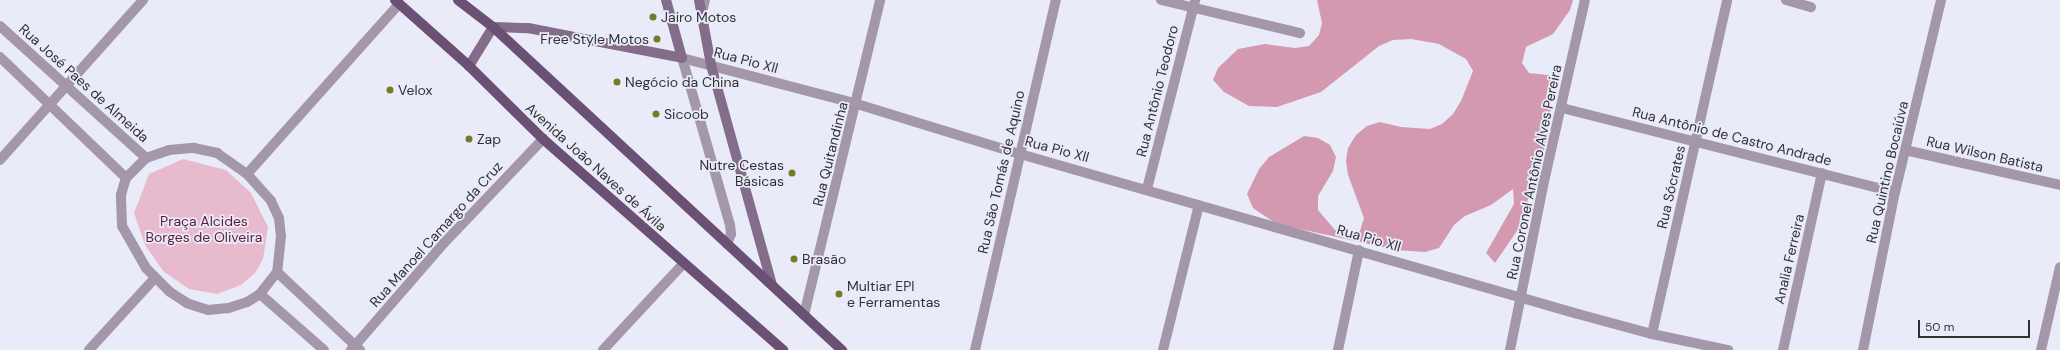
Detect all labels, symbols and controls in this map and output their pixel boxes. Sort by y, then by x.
place label: Jairo Motos [661,9,736,25]
marker: Jairo Motos [648,12,658,22]
street label: Rua José Paes de Almeida [16,20,152,146]
street label: Rua Antônio Teodoro [1132,23,1182,159]
place label: Free Style Motos [540,31,649,47]
marker: Free Style Motos [652,34,662,44]
street label: Rua Pio Xll [712,43,780,77]
street label: Rua Coronel Antônio Alves Pereira [1503,63,1565,281]
place label: Negócio da China [625,74,739,90]
marker: Negócio da China [612,77,622,87]
place label: Velox [398,82,432,98]
marker: Velox [385,85,395,95]
street label: Rua São Tomás de Aquino [974,89,1028,255]
street label: Avenida João Naves de Ávila [522,99,670,235]
street label: Rua Quintino Bocaiúva [1862,99,1912,245]
street label: Rua Quitandinha [809,100,851,208]
street label: Rua Antônio de Castro Andrade [1631,103,1833,169]
place label: Sicoob [664,106,709,122]
marker: Sicoob [651,109,661,119]
place label: Zap [477,131,501,147]
street label: Rua Pio Xll [1023,132,1091,166]
street label: Rua Wilson Batista [1925,132,2045,176]
marker: Zap [464,134,474,144]
street label: Rua Sócrates [1653,144,1689,230]
place label: Nutre Cestas Básicas [699,157,784,190]
street label: Rua Manoel Camargo da Cruz [366,158,506,310]
marker: Nutre Cestas Básicas [787,168,797,178]
street label: Analia Ferreira [1770,212,1808,306]
park label: Praça Alcides Borges de Oliveira [146,213,262,246]
street label: Rua Pio Xll [1335,221,1403,255]
place label: Brasão [802,251,846,267]
marker: Brasão [789,254,799,264]
place label: Multiar EPI e Ferramentas [847,278,940,310]
marker: Multiar EPI e Ferramentas [834,289,844,299]
scale bar [1920,312,2032,338]
text: 50 m [1925,319,1954,335]

